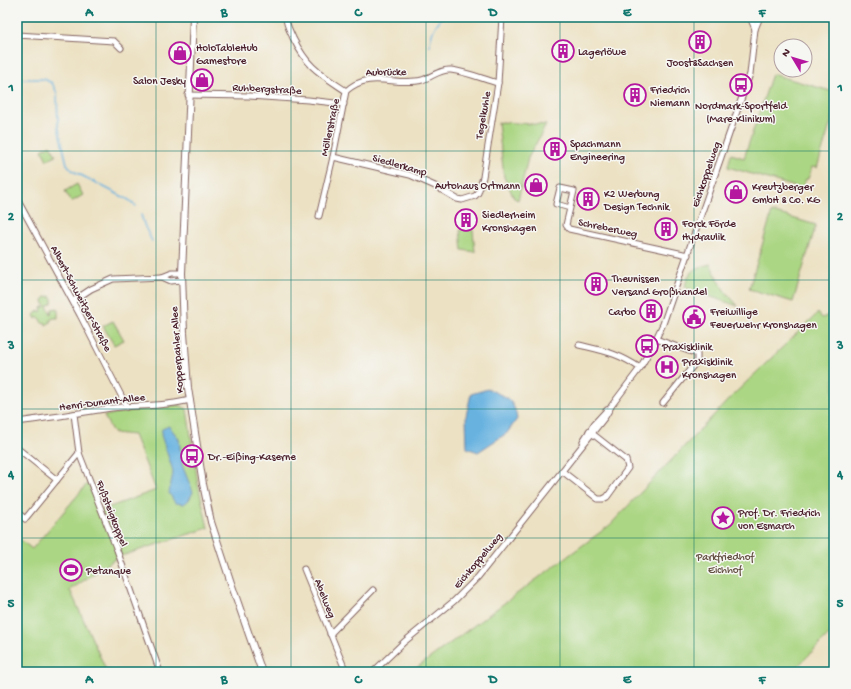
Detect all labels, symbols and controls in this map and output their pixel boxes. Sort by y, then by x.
text: A [84,6,94,21]
text: B [220,6,229,21]
text: C [353,6,363,21]
text: D [488,6,498,21]
text: E [623,6,632,21]
text: F [758,6,767,21]
building icon: Joost&Sachsen [687,29,713,55]
building icon: Lagerlöwe [550,38,576,64]
north arrow [773,38,813,78]
shop icon: HoloTableHub Gamestore [167,40,193,66]
place label: HoloTableHub Gamestore [196,43,258,68]
place label: Lagerlöwe [578,47,627,59]
text: N [780,47,794,60]
place label: Joost&Sachsen [667,58,734,70]
shop icon: Salon Jesky [189,67,215,93]
street label: Aubrücke [366,67,407,79]
bus stop icon: Nordmark-Sportfeld (Mare-Klinikum) [728,72,754,98]
place label: Salon Jesky [133,76,187,88]
text: 1 [7,81,14,96]
text: 1 [836,81,843,96]
street label: Ruhbergstraße [232,82,302,98]
building icon: Friedrich Niemann [622,82,648,108]
place label: Friedrich Niemann [649,85,690,110]
street label: Tegelkuhle [474,90,494,141]
street label: Möllerstraße [319,97,343,157]
place label: Nordmark-Sportfeld (Mare-Klinikum) [695,100,789,126]
building icon: Spachmann Engineering [542,136,568,162]
place label: Spachmann Engineering [570,139,625,164]
street label: Eichkoppelweg [690,140,724,209]
street label: Siedlerkamp [371,152,429,180]
shop icon: Autohaus Ortmann [523,172,549,198]
shop icon: Kreutzberger GmbH & Co. KG [723,179,749,205]
place label: Autohaus Ortmann [435,181,521,193]
place label: Kreutzberger GmbH & Co. KG [752,182,821,207]
building icon: K2 Werbung Design Technik [575,186,601,212]
place label: K2 Werbung Design Technik [603,189,671,214]
building icon: Siedlerheim Kronshagen [453,207,479,233]
text: 2 [8,210,15,225]
place label: Siedlerheim Kronshagen [482,210,537,235]
text: 2 [837,210,844,225]
building icon: Forck Förde Hydraulik [653,216,679,242]
street label: Schreberweg [577,217,638,241]
place label: Forck Förde Hydraulik [681,219,736,244]
street label: Albert-Schweitzer-Straße [47,244,113,354]
building icon: Theunissen Versand Großhandel [583,271,609,297]
place label: Theunissen Versand Großhandel [611,274,708,299]
building icon: Carbo [638,298,664,324]
public building icon: Freiwillige Feuerwehr Kronshagen [681,304,707,330]
street label: Kopperpahler Allee [169,306,187,394]
place label: Carbo [609,307,636,319]
place label: Freiwillige Feuerwehr Kronshagen [709,307,818,332]
bus stop icon: Praxisklinik [634,333,660,359]
text: 3 [7,339,15,354]
text: 3 [836,339,844,354]
place label: Praxisklinik [661,342,714,354]
hospital icon: Praxisklinik Kronshagen [654,354,680,380]
place label: Praxisklinik Kronshagen [681,357,737,382]
street label: Henri-Dunant-Allee [59,392,146,414]
bus stop icon: Dr.-Eißing-Kaserne [179,443,205,469]
place label: Dr.-Eißing-Kaserne [207,452,296,464]
text: 4 [7,468,15,483]
text: 4 [836,468,844,483]
street label: Fußsteigkoppel [93,478,129,549]
place icon: Prof. Dr. Friedrich von Esmarch [710,505,736,531]
place label: Prof. Dr. Friedrich von Esmarch [737,507,820,533]
street label: Eichkoppelweg [452,531,505,592]
park label: Parkfriedhof Eichhof [695,551,755,577]
sports icon: Petanque [58,557,84,583]
place label: Petanque [85,566,131,578]
street label: Abelweg [311,578,337,620]
text: 5 [8,597,15,612]
text: 5 [837,597,844,612]
text: A [84,673,94,688]
text: B [220,673,229,688]
text: C [353,673,363,688]
text: D [488,673,498,688]
text: E [623,673,632,688]
text: F [758,673,767,688]

